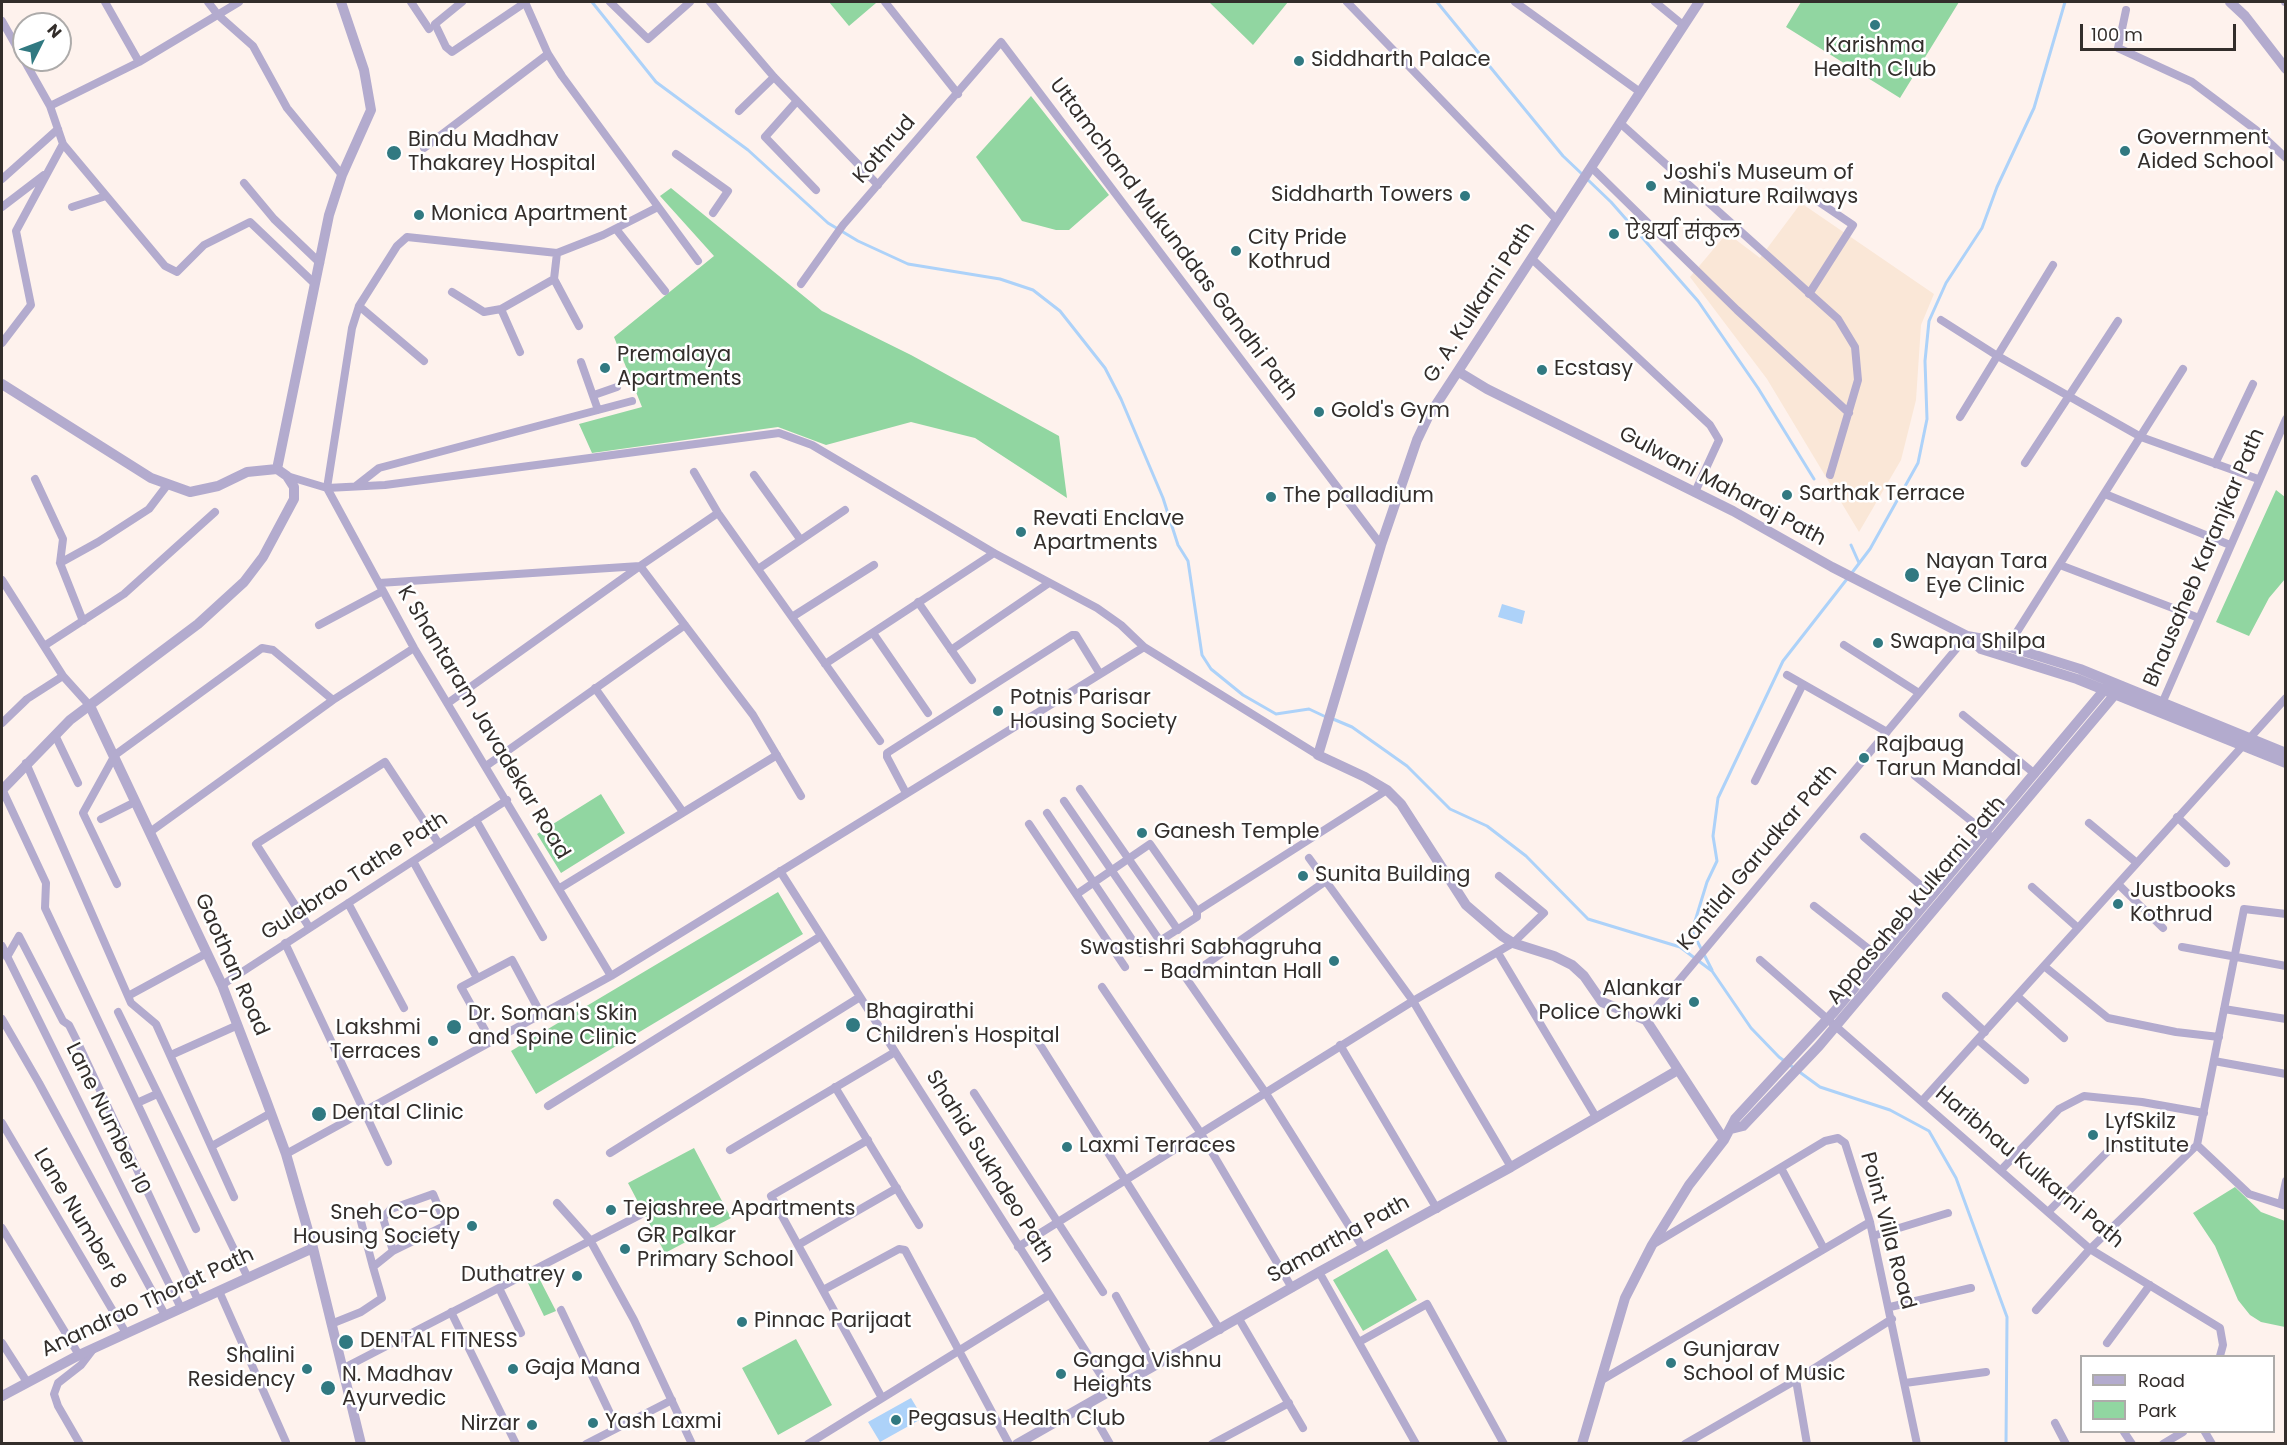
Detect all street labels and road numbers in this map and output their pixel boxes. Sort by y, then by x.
street label: Uttamchand Mukunddas Gandhi Path [1043,74,1303,406]
street label: Kothrud [848,111,922,189]
street label: G. A. Kulkarni Path [1419,218,1541,388]
street label: Gulwani Maharaj Path [1614,422,1830,552]
street label: Bhausaheb Karanjkar Path [2139,425,2271,691]
street label: K Shantaram Javadekar Road [391,582,575,864]
street label: Kantilal Garudkar Path [1673,760,1843,956]
street label: Appasaheb Kulkarni Path [1823,792,2011,1010]
street label: Gulabrao Tathe Path [257,807,453,947]
street label: Gaothan Road [188,890,274,1040]
street label: Lane Number 10 [59,1039,155,1199]
street label: Shahid Sukhdeo Path [919,1066,1059,1268]
street label: Haribhau Kulkarni Path [1930,1082,2128,1254]
street label: Lane Number 8 [27,1144,131,1294]
street label: Point Villa Road [1854,1150,1920,1312]
street label: Samartha Path [1264,1191,1414,1289]
street label: Anandrao Thorat Path [38,1243,258,1363]

